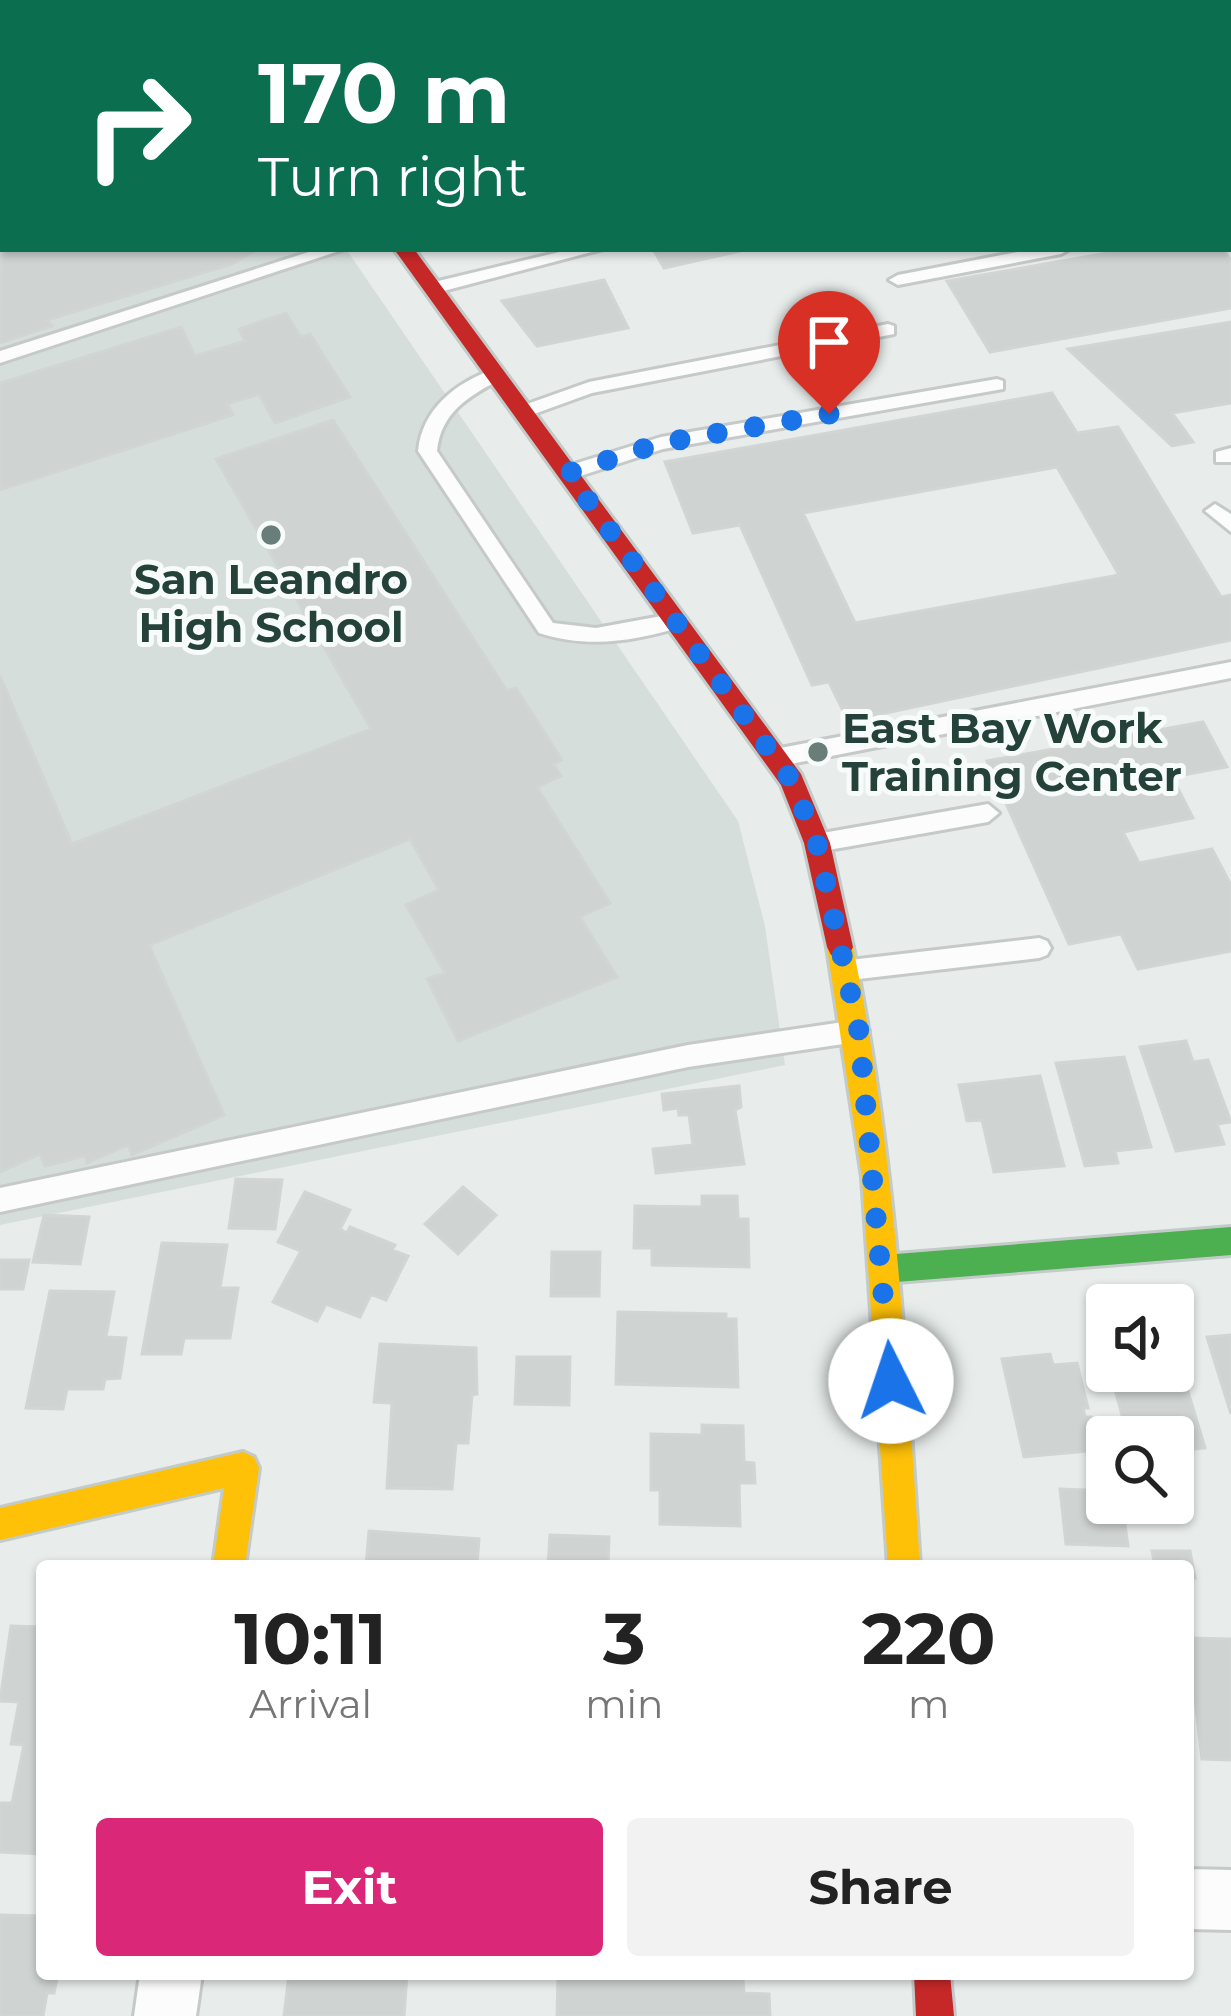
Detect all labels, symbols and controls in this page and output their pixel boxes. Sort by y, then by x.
text: 170 m [258,42,510,144]
icon: right [60,48,216,204]
text: Turn right [258,144,528,210]
pin [778,291,880,414]
icon: arrive [796,309,862,375]
marker: San Leandro High School [258,522,284,548]
place label: San Leandro High School [134,553,408,653]
place label: East Bay Work Training Center [842,702,1182,802]
marker: East Bay Work Training Center [805,739,831,765]
map controls [1086,1284,1194,1524]
button: sound [1086,1284,1194,1392]
position arrow [828,1318,954,1444]
button: search [1086,1416,1194,1524]
text: 10:11 [234,1594,387,1682]
text: 3 [603,1594,646,1682]
text: 220 [862,1594,996,1682]
text: Arrival [249,1680,372,1728]
text: min [585,1680,663,1728]
text: m [908,1680,949,1728]
button: Exit [96,1818,603,1956]
button: Share [627,1818,1134,1956]

